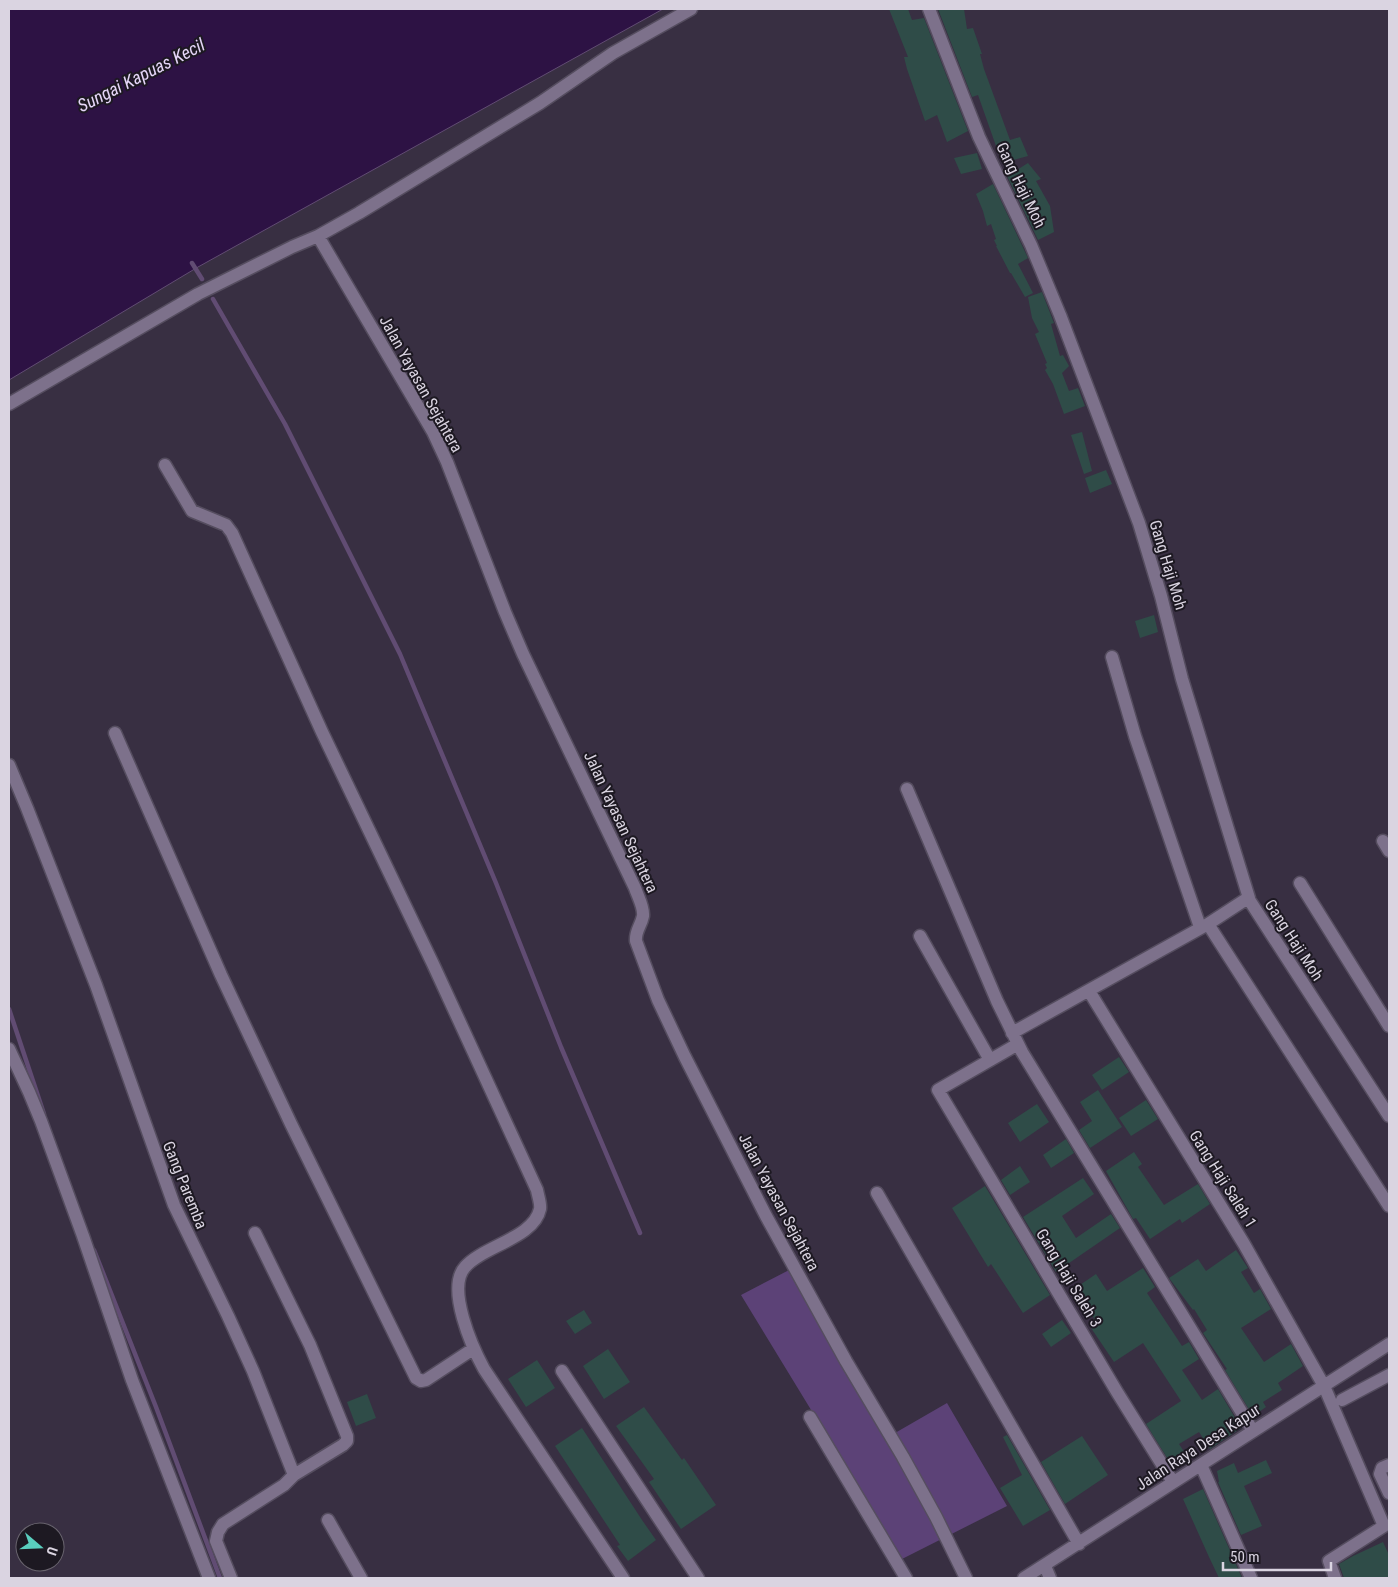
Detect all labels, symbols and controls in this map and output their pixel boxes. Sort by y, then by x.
water label: Sungai Kapuas Kecil [74,33,209,116]
street label: Gang Haji Moh [992,139,1050,231]
street label: Jalan Yayasan Sejahtera [376,312,466,456]
street label: Gang Haji Moh [1145,518,1191,612]
street label: Jalan Yayasan Sejahtera [580,748,662,896]
street label: Gang Haji Moh [1261,896,1327,984]
street label: Gang Haji Saleh 1 [1185,1127,1261,1231]
street label: Jalan Yayasan Sejahtera [735,1130,823,1274]
street label: Gang Paremba [159,1138,211,1232]
street label: Gang Haji Saleh 3 [1032,1225,1106,1331]
street label: Jalan Raya Desa Kapur [1132,1400,1264,1494]
north arrow [15,1522,65,1572]
scale bar [1223,1540,1330,1572]
text: U [43,1545,61,1558]
text: 50 m [1230,1548,1260,1566]

